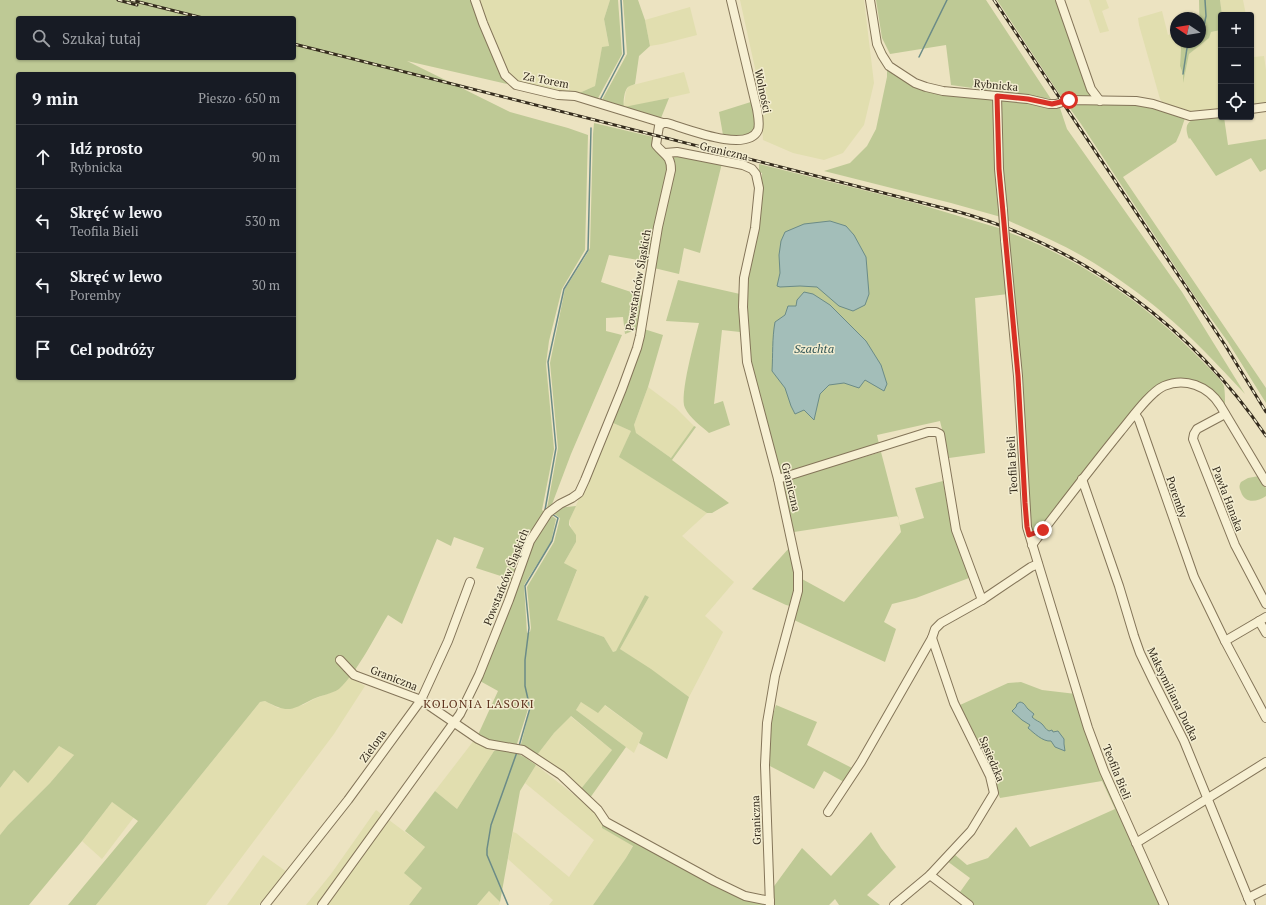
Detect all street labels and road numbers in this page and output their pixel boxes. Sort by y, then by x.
street label: Wolności [751,68,775,114]
street label: Za Torem [522,69,571,91]
street label: Rybnicka [973,76,1019,94]
street label: Graniczna [698,139,750,163]
street label: Powstańców Śląskich [622,228,654,332]
street label: Teofila Bieli [1003,436,1021,494]
street label: Graniczna [779,461,803,513]
street label: Pawła Hanaka [1209,464,1247,534]
street label: Poremby [1163,474,1191,520]
street label: Powstańców Śląskich [480,526,532,627]
street label: Maksymiliana Dudka [1144,645,1202,743]
street label: Graniczna [368,663,420,694]
street label: Zielona [356,727,390,765]
street label: Sąsiedzka [976,734,1008,784]
street label: Teofila Bieli [1100,742,1134,802]
street label: Graniczna [748,795,764,845]

